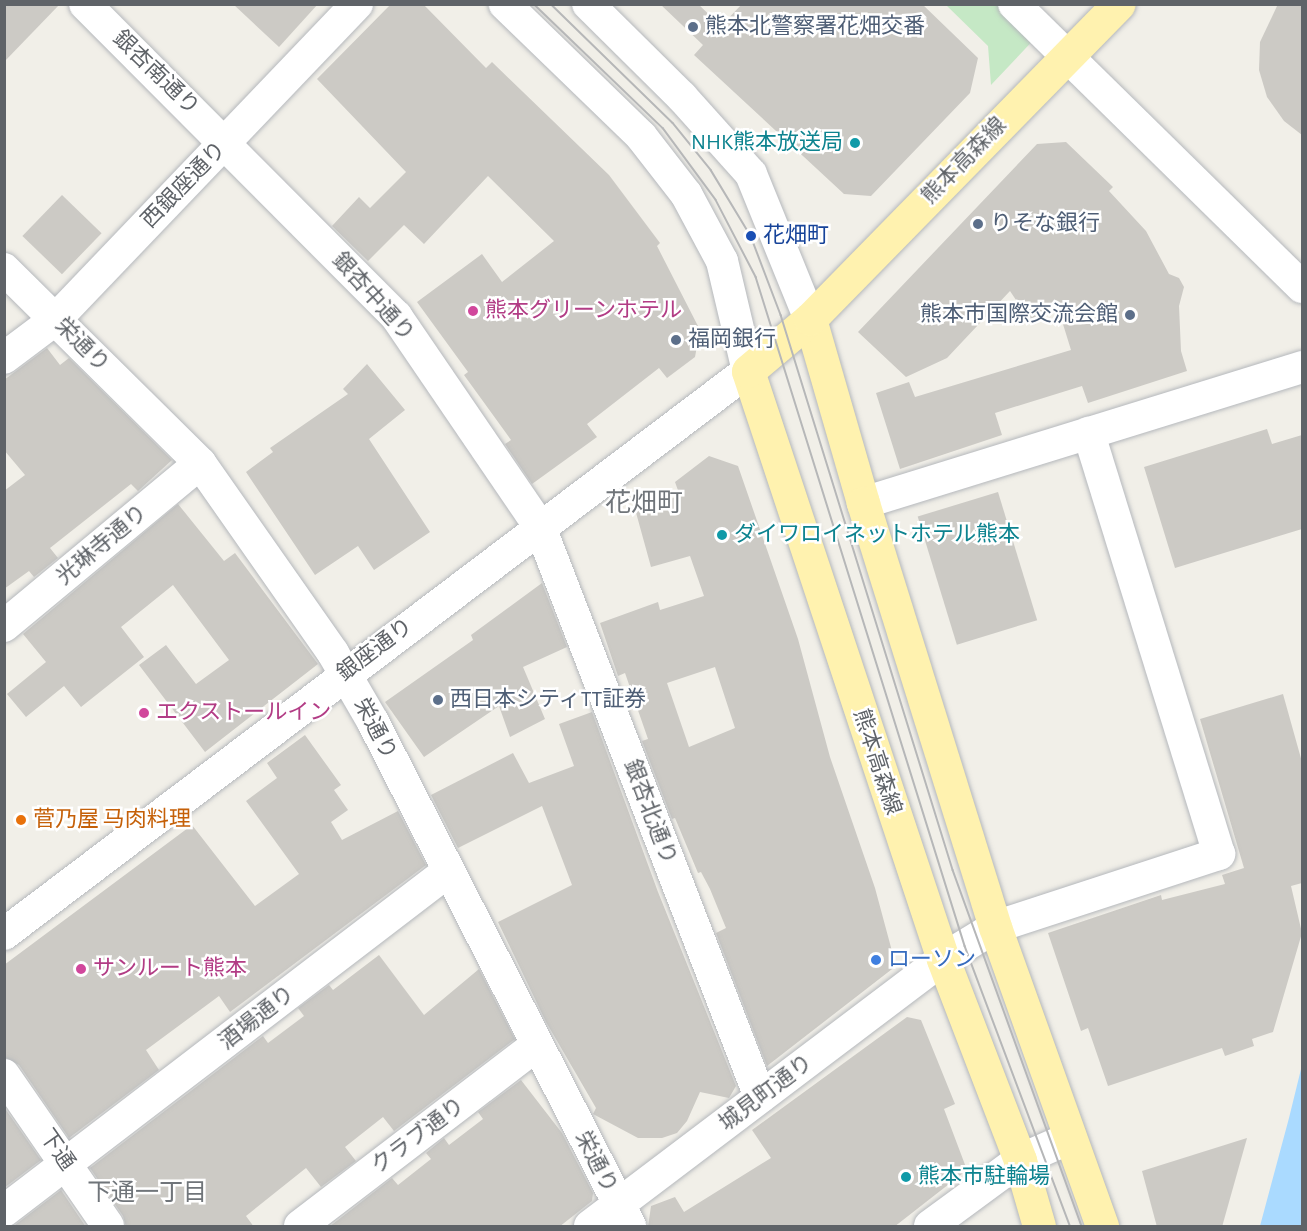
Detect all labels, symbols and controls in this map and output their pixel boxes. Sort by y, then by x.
place label: 熊本北警察署花畑交番 [705,14,925,40]
marker: 熊本北警察署花畑交番 [686,20,700,34]
street label: 銀杏南通り [107,25,205,121]
street label: 熊本高森線 [916,112,1012,210]
place label: NHK熊本放送局 [691,130,843,156]
street label: 西銀座通り [136,136,232,234]
marker: NHK熊本放送局 [848,136,862,150]
place label: りそな銀行 [990,211,1100,237]
marker: りそな銀行 [971,217,985,231]
place label: 花畑町 [763,223,829,249]
marker: 花畑町 [744,229,758,243]
street label: 銀杏中通り [326,247,420,347]
place label: 熊本グリーンホテル [485,298,683,324]
place label: 熊本市国際交流会館 [920,302,1118,328]
marker: 熊本グリーンホテル [466,304,480,318]
marker: 熊本市国際交流会館 [1123,308,1137,322]
street label: 栄通り [49,312,115,378]
place label: 福岡銀行 [688,327,776,353]
marker: 福岡銀行 [669,333,683,347]
district label: 花畑町 [605,488,683,520]
street label: 光琳寺通り [51,500,153,590]
place label: ダイワロイネットホテル熊本 [734,522,1020,548]
marker: ダイワロイネットホテル熊本 [715,528,729,542]
street label: 銀座通り [332,613,418,687]
place label: 西日本シティTT証券 [450,687,648,713]
marker: 西日本シティTT証券 [431,693,445,707]
street label: 栄通り [348,694,402,764]
place label: エクストールイン [156,700,332,726]
marker: エクストールイン [137,706,151,720]
street label: 熊本高森線 [847,706,907,818]
street label: 銀杏北通り [618,756,682,868]
place label: 菅乃屋 马肉料理 [33,807,191,833]
marker: 菅乃屋 马肉料理 [14,813,28,827]
place label: ローソン [888,947,976,973]
marker: ローソン [869,953,883,967]
place label: サンルート熊本 [93,956,247,982]
marker: サンルート熊本 [74,962,88,976]
street label: 酒場通り [214,981,300,1055]
street label: 城見町通り [714,1049,818,1137]
street label: クラブ通り [366,1092,470,1180]
street label: 下通 [34,1124,80,1176]
street label: 栄通り [569,1127,623,1197]
place label: 熊本市駐輪場 [918,1164,1050,1190]
marker: 熊本市駐輪場 [899,1170,913,1184]
district label: 下通一丁目 [87,1180,207,1208]

